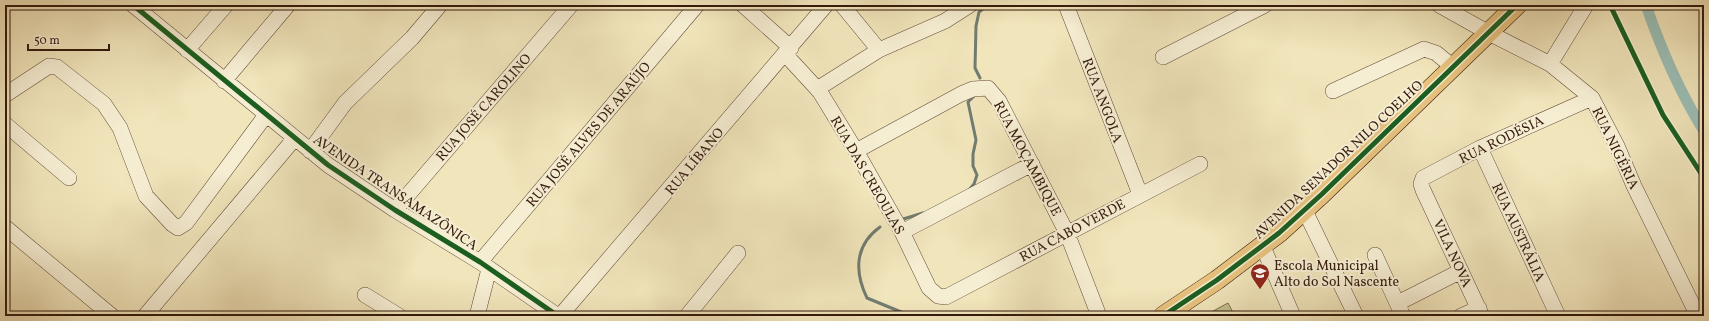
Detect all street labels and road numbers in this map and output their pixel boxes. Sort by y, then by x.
street label: RUA JOSÉ CAROLINO [432,50,536,166]
street label: RUA ANGOLA [1077,55,1127,146]
street label: RUA JOSÉ ALVES DE ARAÚJO [522,58,656,212]
street label: AVENIDA SENADOR NILO COELHO [1250,76,1428,244]
street label: RUA MOÇAMBIQUE [988,98,1065,220]
street label: RUA NIGÉRIA [1586,104,1643,193]
street label: RUA RODÉSIA [1456,112,1547,169]
street label: RUA DAS CREOULAS [825,113,908,238]
street label: RUA LÍBANO [661,124,729,200]
street label: AVENIDA TRANSAMAZÔNICA [309,131,481,256]
street label: RUA AUSTRÁLIA [1486,180,1549,285]
street label: RUA CABO VERDE [1016,195,1129,267]
street label: VILA NOVA [1428,217,1476,291]

